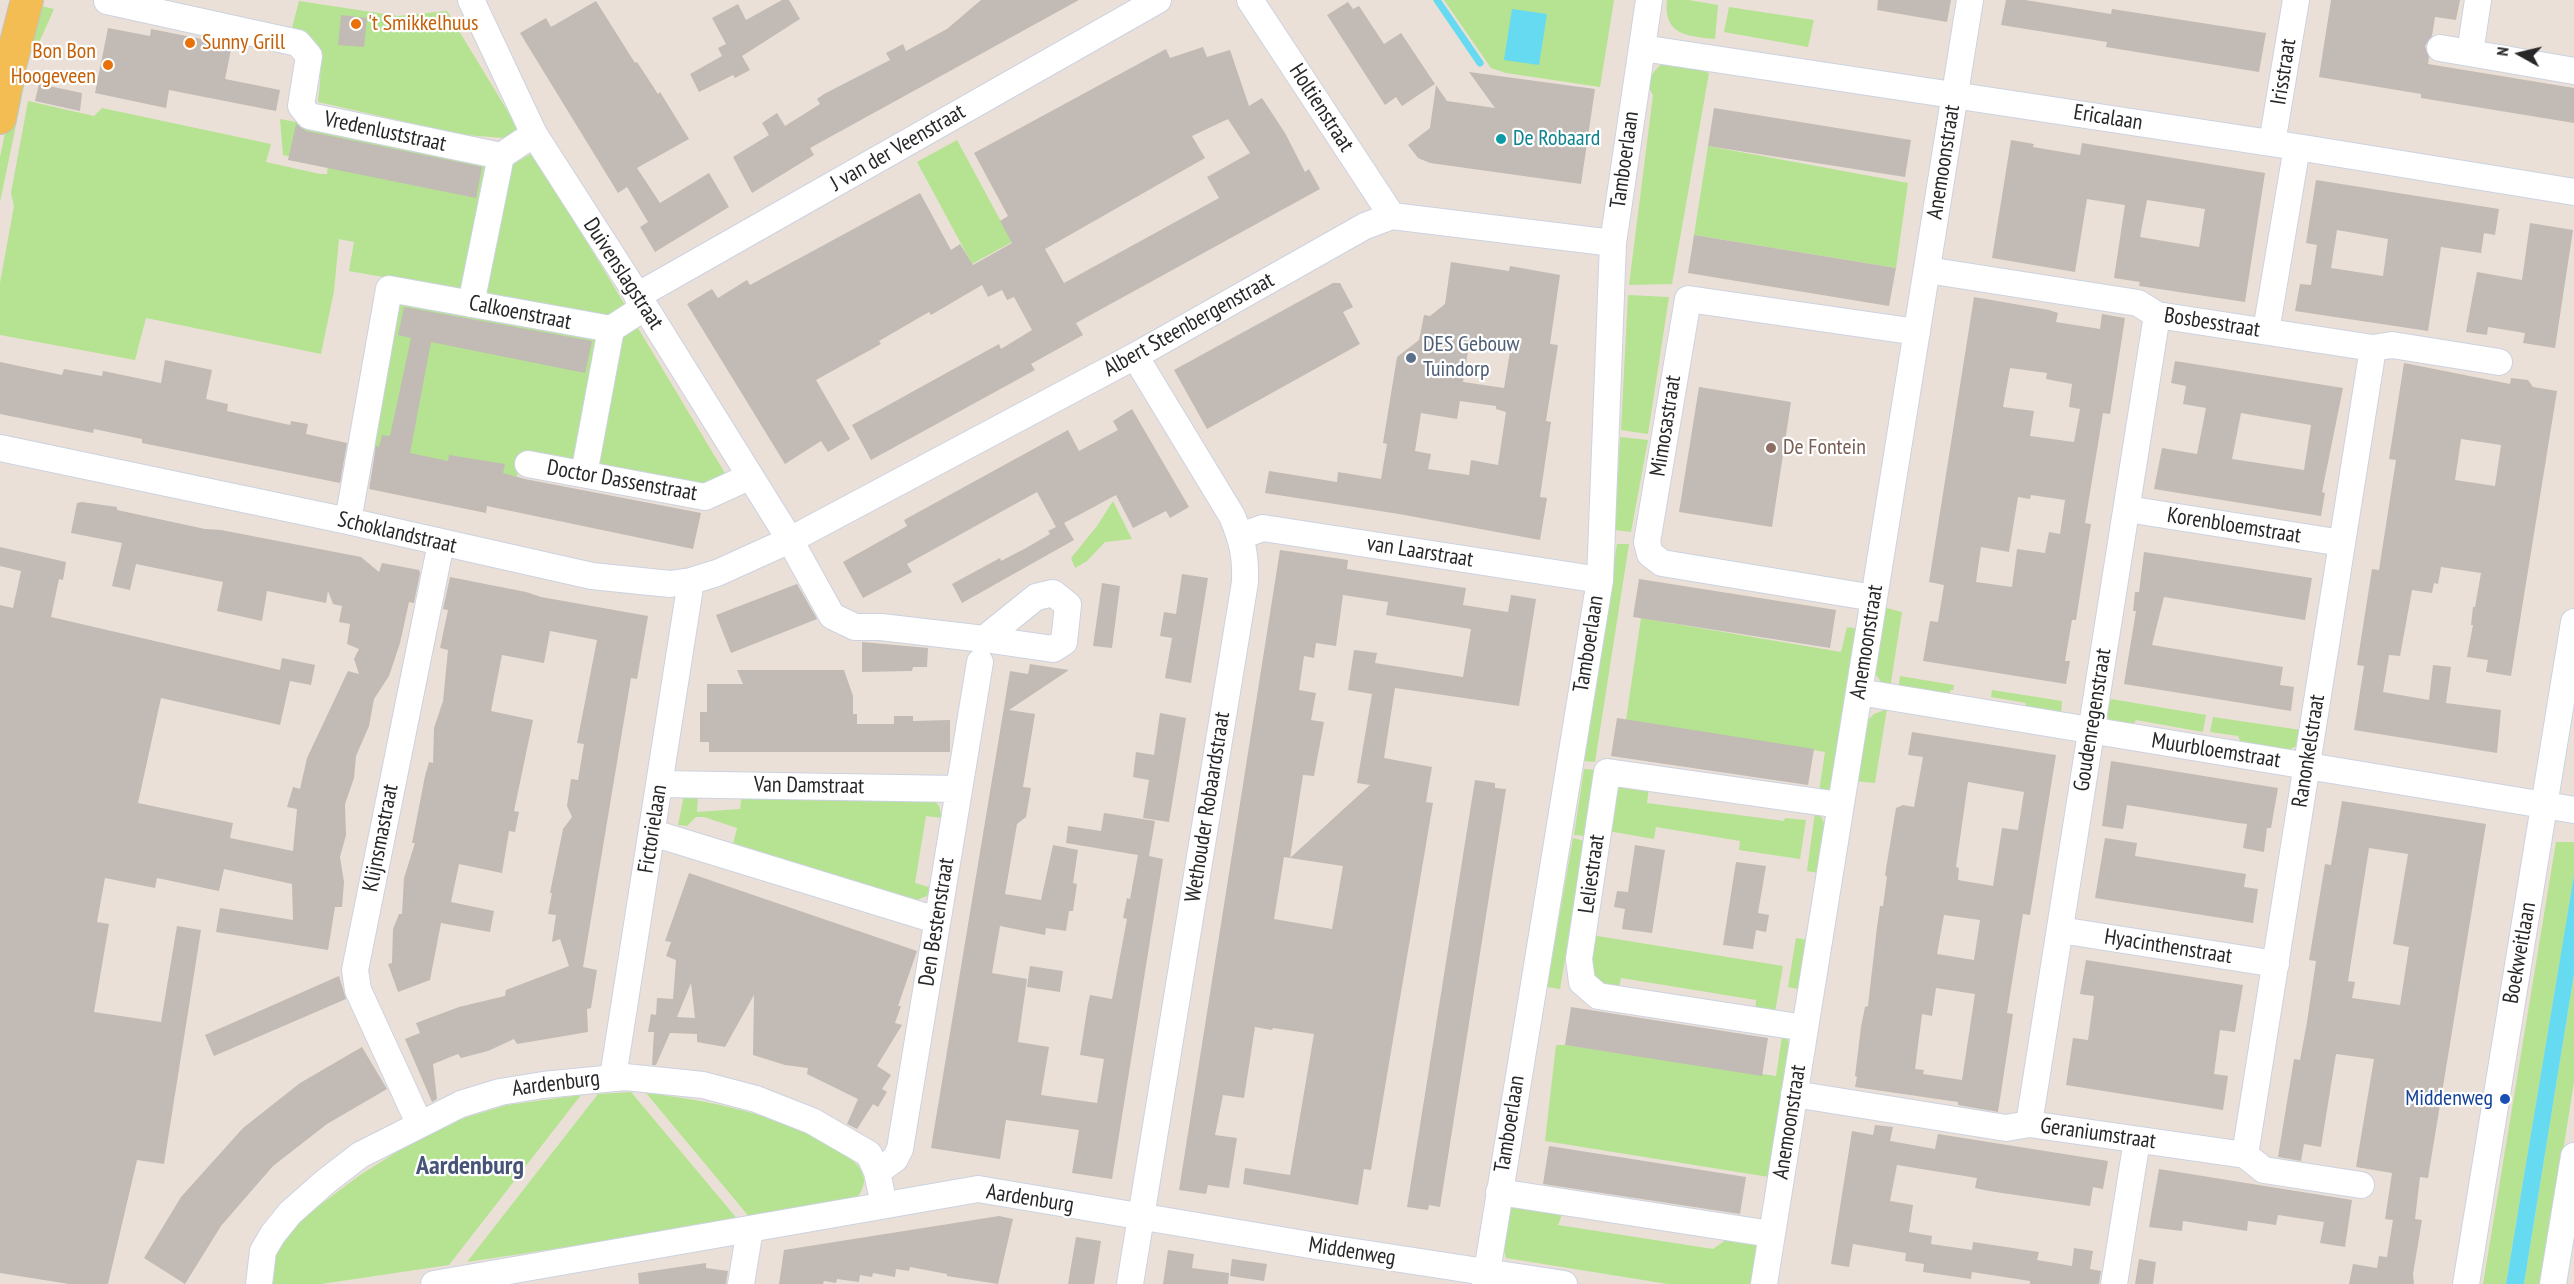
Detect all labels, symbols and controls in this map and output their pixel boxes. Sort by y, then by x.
place label: 't Smikkelhuus [368,11,478,37]
marker: 't Smikkelhuus [349,17,363,31]
north arrow [2490,24,2550,84]
place label: Sunny Grill [202,30,285,56]
marker: Sunny Grill [183,36,197,50]
street label: Irisstraat [2266,37,2302,107]
place label: Bon Bon Hoogeveen [11,39,96,90]
text: N [2492,46,2513,57]
marker: Bon Bon Hoogeveen [101,58,115,72]
street label: Holtienstraat [1283,59,1359,157]
street label: J van der Veenstraat [826,99,970,197]
street label: Ericalaan [2072,100,2144,136]
street label: Anemoonstraat [1922,103,1966,221]
street label: Vredenluststraat [322,106,448,158]
street label: Tamboerlaan [1605,110,1645,210]
place label: De Robaard [1513,126,1600,152]
marker: De Robaard [1494,132,1508,146]
street label: Duivenslagstraat [577,213,669,335]
street label: Albert Steenbergenstraat [1099,267,1279,383]
street label: Calkoenstraat [467,290,573,336]
street label: Bosbesstraat [2162,302,2262,344]
place label: DES Gebouw Tuindorp [1423,332,1520,384]
marker: DES Gebouw Tuindorp [1404,351,1418,365]
street label: Mimosastraat [1645,374,1687,478]
place label: De Fontein [1783,435,1866,461]
marker: De Fontein [1764,441,1778,455]
street label: Doctor Dassenstraat [545,455,699,507]
street label: Korenbloemstraat [2165,502,2303,550]
street label: Schoklandstraat [335,507,459,559]
street label: van Laarstraat [1365,531,1475,573]
street label: Anemoonstraat [1845,583,1889,701]
street label: Tamboerlaan [1568,594,1610,694]
street label: Goudenregenstraat [2069,647,2117,793]
street label: Ranonkelstraat [2287,693,2331,809]
street label: Wethouder Robaardstraat [1180,710,1236,904]
street label: Muurbloemstraat [2150,728,2282,774]
street label: Van Damstraat [754,772,864,800]
street label: Klijnsmastraat [358,782,404,894]
street label: Fictorielaan [633,783,673,875]
street label: Leliestraat [1573,833,1611,915]
street label: Den Bestenstraat [914,856,960,988]
street label: Boekweitlaan [2498,900,2542,1006]
street label: Hyacinthenstraat [2102,924,2234,970]
street label: Anemoonstraat [1768,1063,1812,1181]
street label: Aardenburg [511,1066,601,1102]
street label: Tamboerlaan [1489,1074,1531,1174]
place label: Middenweg [2405,1086,2493,1112]
marker: Middenweg [2498,1092,2512,1106]
street label: Geraniumstraat [2039,1113,2157,1155]
district label: Aardenburg [416,1151,524,1183]
street label: Aardenburg [984,1179,1076,1219]
street label: Middenweg [1307,1232,1397,1272]

